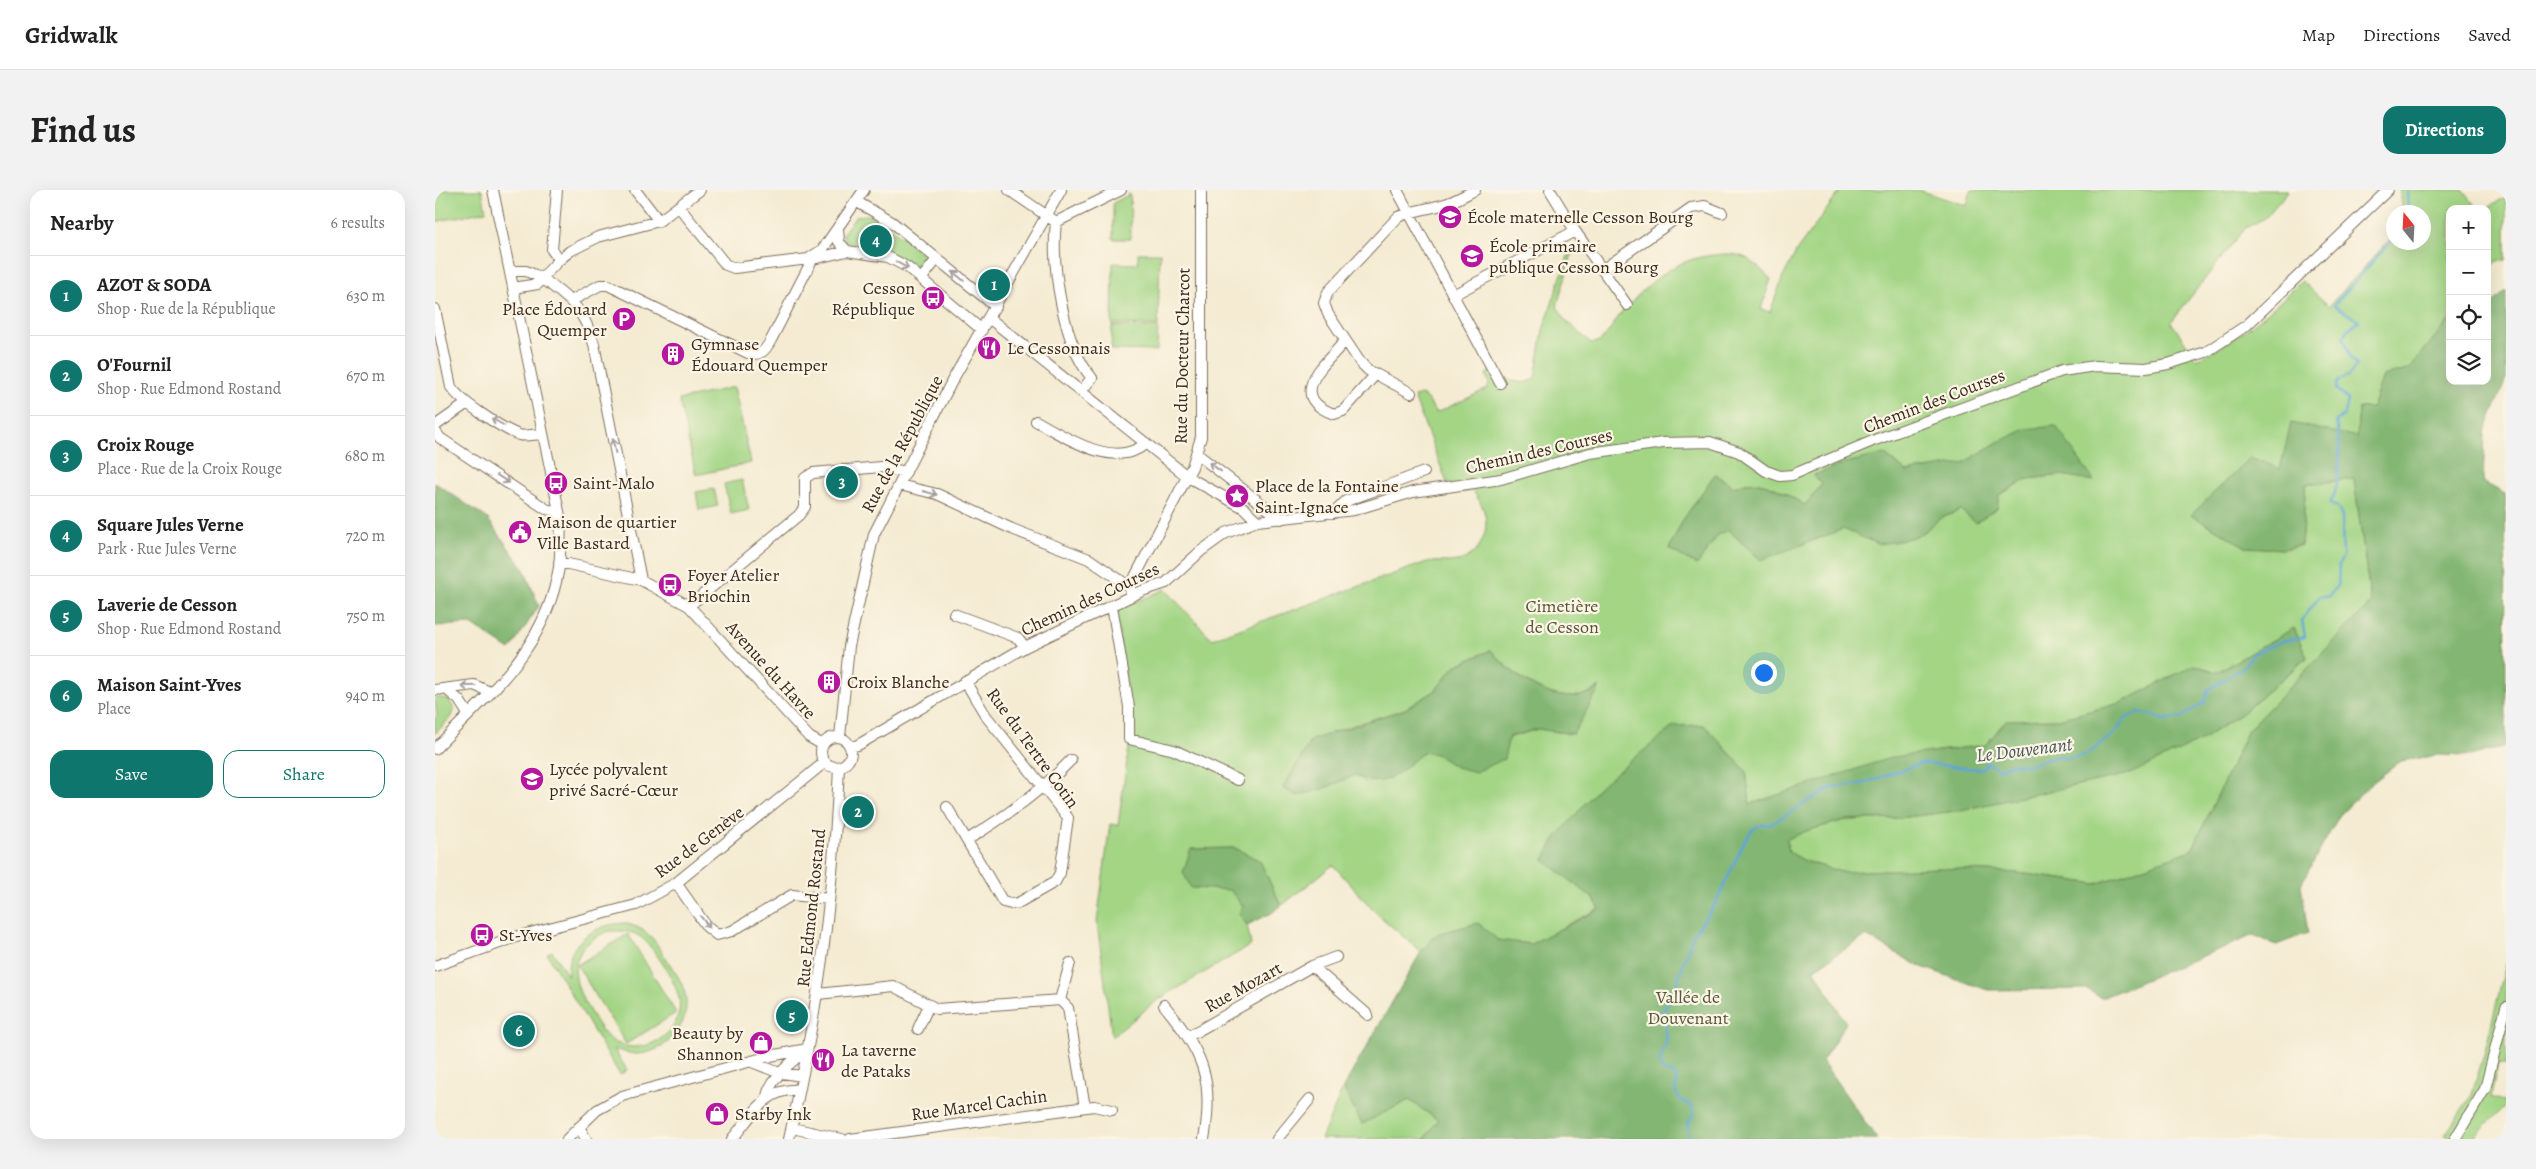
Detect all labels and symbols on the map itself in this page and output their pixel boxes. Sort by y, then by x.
school or university icon: École maternelle Cesson Bourg [1437,204,1463,230]
place label: École maternelle Cesson Bourg [1467,205,1693,229]
north arrow [2386,205,2431,250]
pin: 4 [860,222,892,260]
place label: École primaire publique Cesson Bourg [1489,234,1659,279]
school or university icon: École primaire publique Cesson Bourg [1459,243,1485,269]
one-way arrow [894,261,909,270]
pin: 1 [978,266,1010,304]
street label: Rue du Docteur Charcot [1168,268,1196,444]
one-way arrow [952,271,965,282]
place label: Cesson République [832,276,915,321]
bus stop icon: Cesson République [920,285,946,311]
place label: Place Édouard Quemper [502,297,607,342]
parking icon: Place Édouard Quemper [611,306,637,332]
place label: Gymnase Édouard Quemper [691,332,828,377]
restaurant icon: Le Cessonnais [976,335,1002,361]
place label: Le Cessonnais [1007,336,1111,360]
building icon: Gymnase Édouard Quemper [660,341,686,367]
street label: Chemin des Courses [1860,363,2008,439]
street label: Rue de la République [856,371,948,517]
one-way arrow [491,417,505,427]
street label: Chemin des Courses [1463,422,1615,480]
one-way arrow [609,439,619,455]
one-way arrow [1208,462,1222,472]
pin: 3 [826,463,858,501]
bus stop icon: Saint-Malo [543,470,569,496]
place label: Saint-Malo [573,471,655,495]
one-way arrow [495,474,509,484]
place label: Place de la Fontaine Saint-Ignace [1255,474,1399,519]
place icon: Place de la Fontaine Saint-Ignace [1224,483,1250,509]
one-way arrow [921,489,937,498]
place label: Maison de quartier Ville Bastard [536,510,677,555]
public building icon: Maison de quartier Ville Bastard [507,519,533,545]
street label: Chemin des Courses [1017,556,1163,642]
place label: Foyer Atelier Briochin [687,563,779,608]
bus stop icon: Foyer Atelier Briochin [657,572,683,598]
park label: Cimetière de Cesson [1525,594,1599,639]
street label: Avenue du Havre [720,615,821,724]
your location [1751,660,1777,686]
building icon: Croix Blanche [816,669,842,695]
place label: Croix Blanche [847,670,949,694]
one-way arrow [461,681,477,691]
street label: Rue du Tertre Cotin [981,683,1085,813]
water label: Le Douvenant [1975,731,2075,769]
place label: Lycée polyvalent privé Sacré-Cœur [549,757,678,802]
school or university icon: Lycée polyvalent privé Sacré-Cœur [519,766,545,792]
pin: 2 [842,793,874,831]
street label: Rue de Genève [649,800,749,884]
street label: Rue Edmond Rostand [791,827,831,988]
one-way arrow [699,916,710,929]
bus stop icon: St-Yves [469,922,495,948]
place label: St-Yves [499,923,552,947]
street label: Rue Mozart [1200,956,1286,1018]
park label: Vallée de Douvenant [1647,985,1729,1030]
pin: 5 [776,997,808,1035]
pin: 6 [503,1012,535,1050]
place label: Beauty by Shannon [672,1021,744,1066]
shop icon: Beauty by Shannon [748,1030,774,1056]
place label: La taverne de Pataks [841,1038,917,1083]
restaurant icon: La taverne de Pataks [810,1047,836,1073]
street label: Rue Marcel Cachin [909,1084,1049,1126]
shop icon: Starby Ink [704,1101,730,1127]
place label: Starby Ink [735,1102,811,1126]

